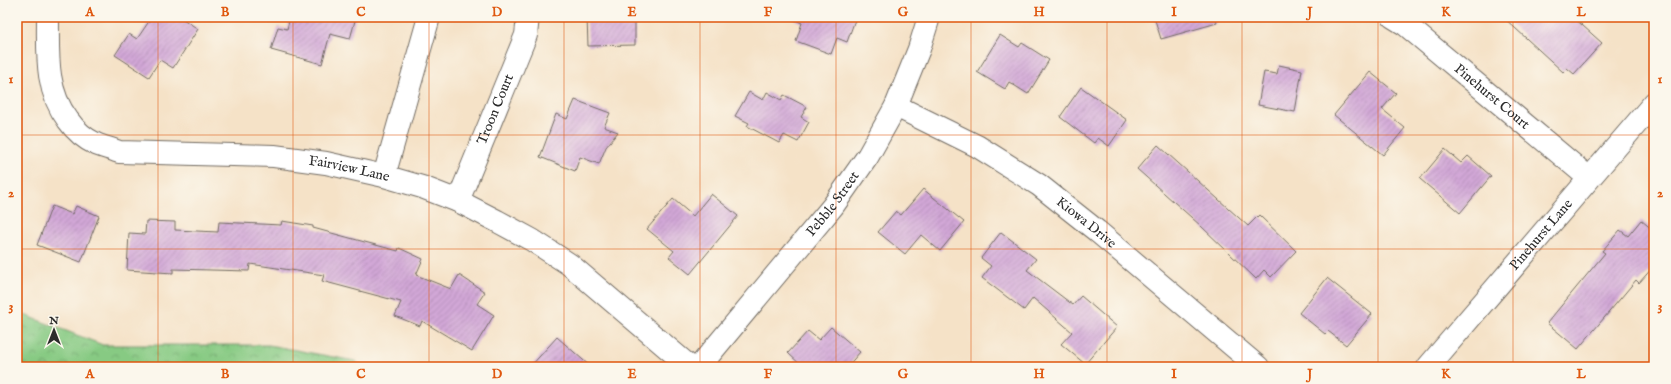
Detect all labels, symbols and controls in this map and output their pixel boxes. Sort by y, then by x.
text: A [85,4,96,21]
text: B [221,4,230,21]
text: C [356,4,366,21]
text: D [492,4,503,21]
text: E [627,4,637,21]
text: F [764,4,773,21]
text: G [898,4,909,21]
text: H [1033,4,1045,21]
text: I [1171,4,1177,21]
text: J [1305,4,1313,21]
text: K [1441,4,1451,21]
text: L [1575,4,1586,21]
street label: Pinehurst Court [1450,60,1533,134]
text: 1 [9,71,14,88]
street label: Troon Court [473,71,518,147]
text: 1 [1658,71,1663,88]
street label: Fairview Lane [308,152,392,186]
street label: Pebble Street [802,168,864,240]
text: 2 [8,185,14,202]
text: 2 [1657,185,1663,202]
street label: Kiowa Drive [1052,193,1120,253]
street label: Pinehurst Lane [1506,195,1577,274]
text: 3 [9,298,14,315]
text: 3 [1658,298,1663,315]
north arrow [34,310,74,350]
text: N [48,314,59,328]
text: A [85,366,96,383]
text: B [221,366,230,383]
text: C [356,366,366,383]
text: D [492,366,503,383]
text: E [627,366,637,383]
text: F [764,366,773,383]
text: G [898,366,909,383]
text: H [1033,366,1045,383]
text: I [1171,366,1177,383]
text: J [1305,366,1313,383]
text: K [1441,366,1451,383]
text: L [1575,366,1586,383]

